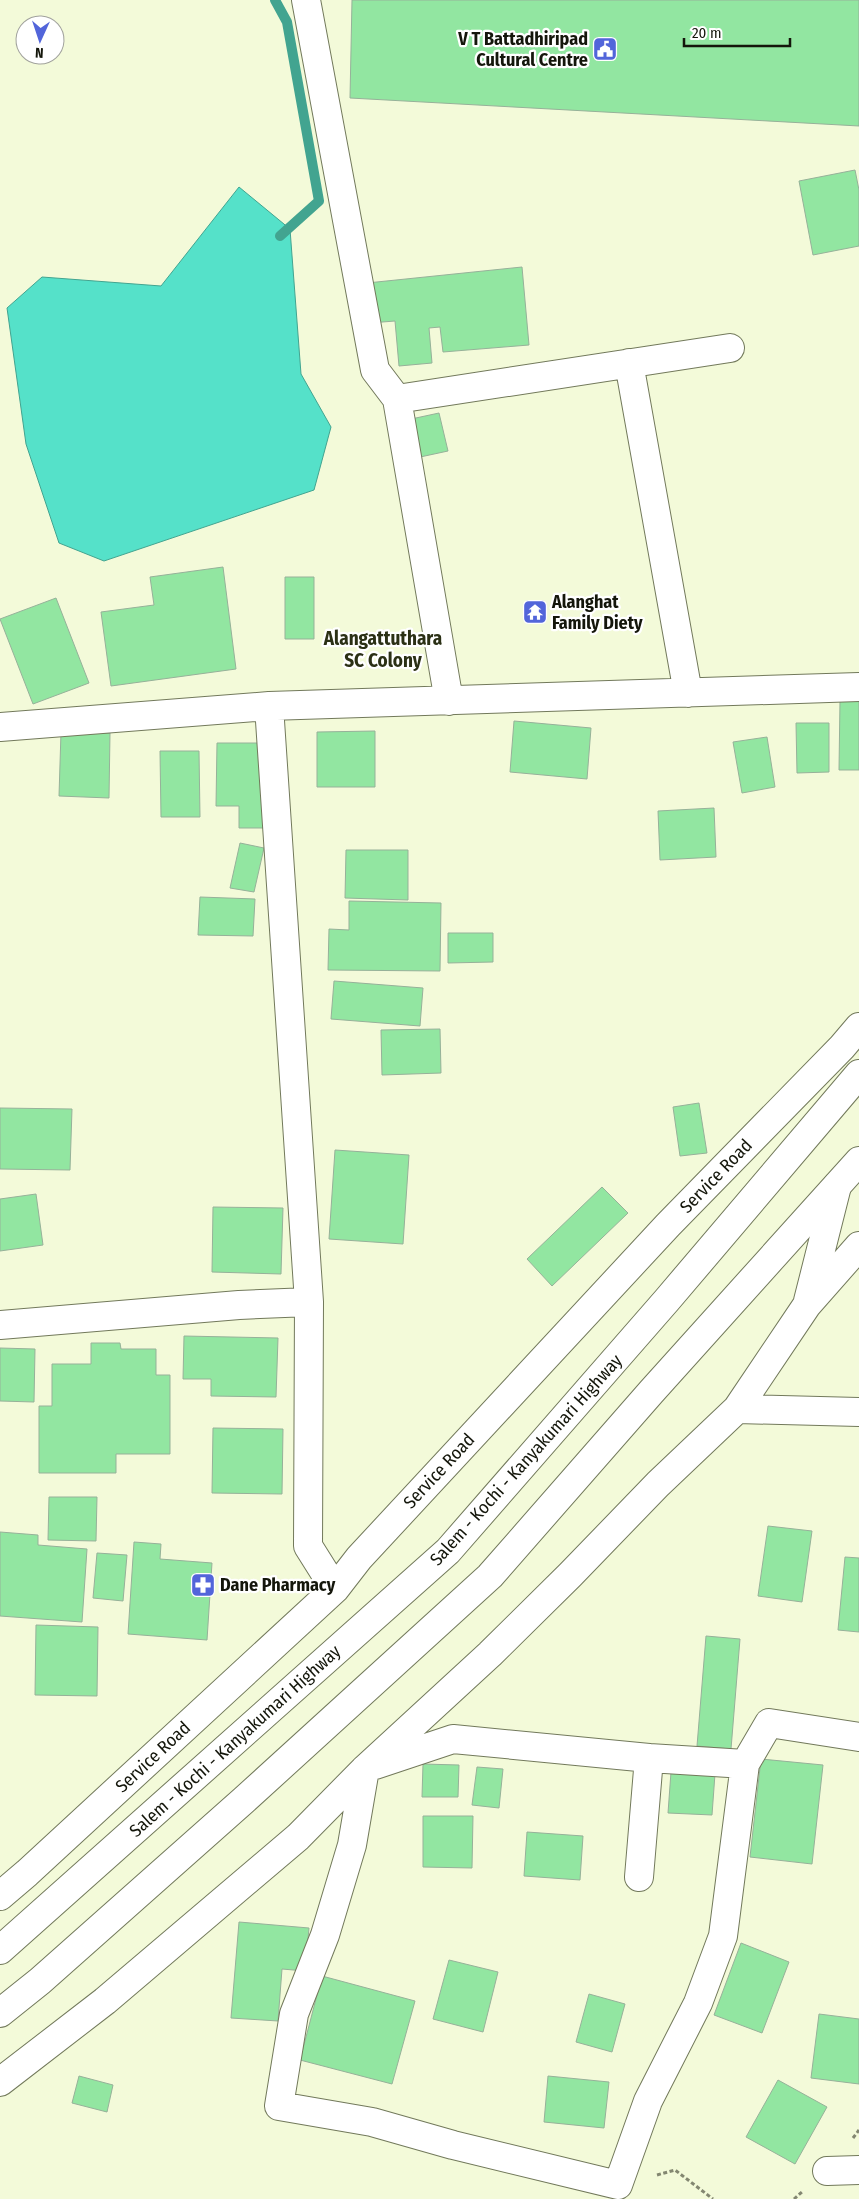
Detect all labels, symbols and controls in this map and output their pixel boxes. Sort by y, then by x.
north arrow [15,15,65,65]
scale bar [684,15,790,47]
text: 20 m [692,24,722,42]
place label: V T Battadhiripad Cultural Centre [457,28,588,71]
public building icon: V T Battadhiripad Cultural Centre [592,36,618,62]
text: N [35,44,44,61]
place label: Alanghat Family Diety [551,591,643,634]
temple icon: Alanghat Family Diety [522,599,548,625]
district label: Alangattuthara SC Colony [323,627,442,672]
street label: Service Road [675,1134,757,1218]
street label: Salem - Kochi - Kanyakumari Highway [425,1350,627,1570]
street label: Service Road [399,1429,479,1513]
pharmacy icon: Dane Pharmacy [190,1572,216,1598]
place label: Dane Pharmacy [220,1574,336,1596]
street label: Salem - Kochi - Kanyakumari Highway [125,1640,345,1842]
street label: Service Road [111,1717,195,1797]

